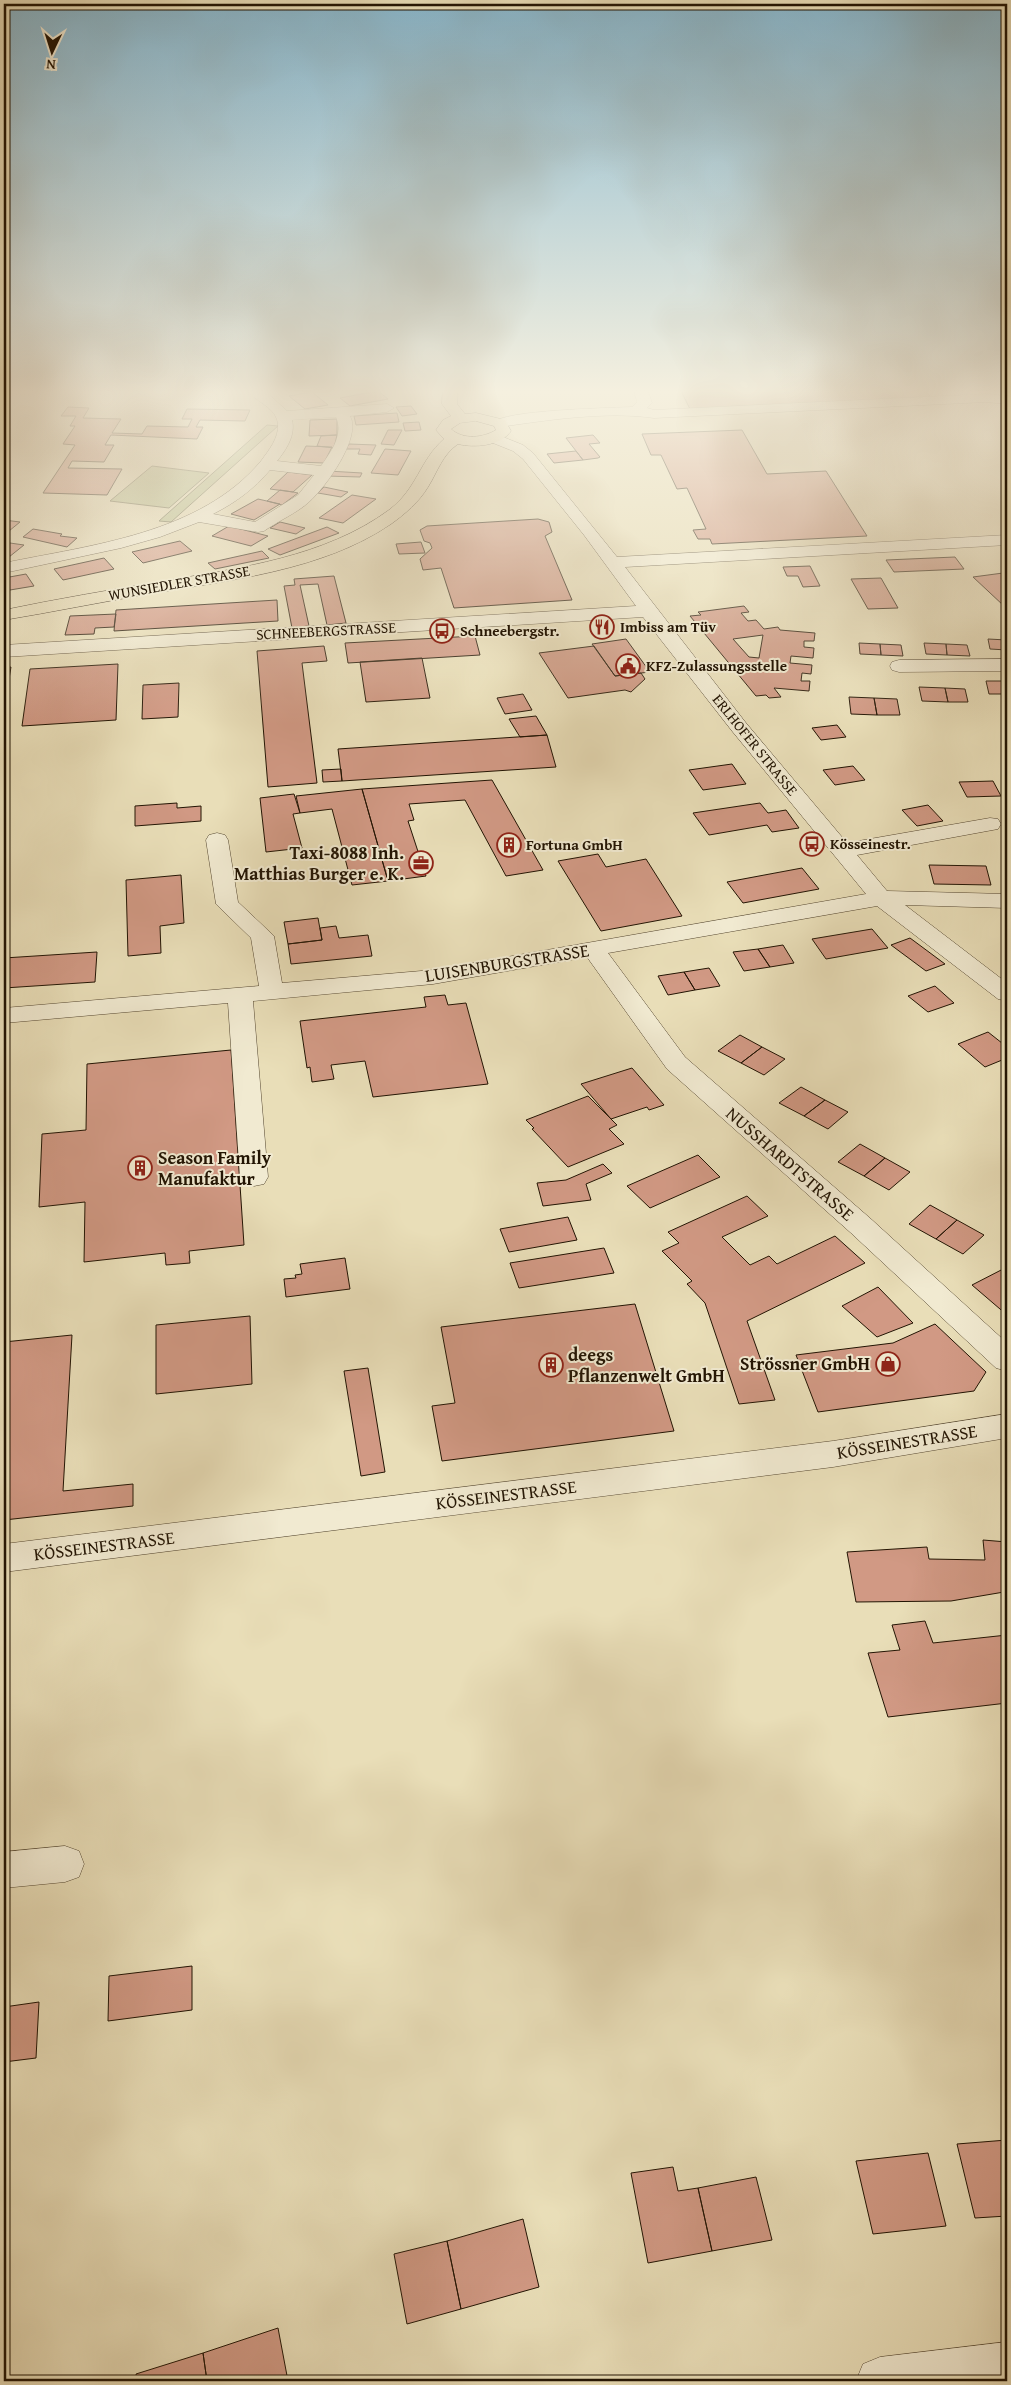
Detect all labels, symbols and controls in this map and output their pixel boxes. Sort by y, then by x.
north arrow [28,28,78,78]
text: N [45,55,56,75]
street label: WUNSIEDLER STRASSE [106,560,252,605]
restaurant icon: Imbiss am Tüv [589,614,615,640]
street label: SCHNEEBERGSTRASSE [256,616,397,645]
place label: Imbiss am Tüv [620,616,716,637]
bus stop icon: Schneebergstr. [429,618,455,644]
place label: Schneebergstr. [460,620,560,641]
public building icon: KFZ-Zulassungsstelle [615,653,641,679]
place label: KFZ-Zulassungsstelle [646,655,787,676]
street label: ERLHOFER STRASSE [708,689,803,800]
bus stop icon: Kösseinestr. [799,831,825,857]
building icon: Fortuna GmbH [496,832,522,858]
place label: Kösseinestr. [830,833,911,854]
place label: Fortuna GmbH [526,834,623,855]
place label: Taxi-8088 Inh. Matthias Burger e. K. [234,839,404,887]
office icon: Taxi-8088 Inh. Matthias Burger e. K. [408,850,434,876]
street label: LUISENBURGSTRASSE [423,936,591,989]
street label: NUSSHARDTSTRASSE [720,1100,860,1227]
place label: Season Family Manufaktur [158,1144,272,1192]
building icon: Season Family Manufaktur [127,1155,153,1181]
place label: deegs Pflanzenwelt GmbH [568,1341,725,1389]
place label: Strössner GmbH [740,1350,870,1377]
shop icon: Strössner GmbH [875,1351,901,1377]
building icon: deegs Pflanzenwelt GmbH [538,1352,564,1378]
street label: KÖSSEINESTRASSE [835,1417,979,1466]
street label: KÖSSEINESTRASSE [434,1472,578,1517]
street label: KÖSSEINESTRASSE [32,1523,176,1568]

